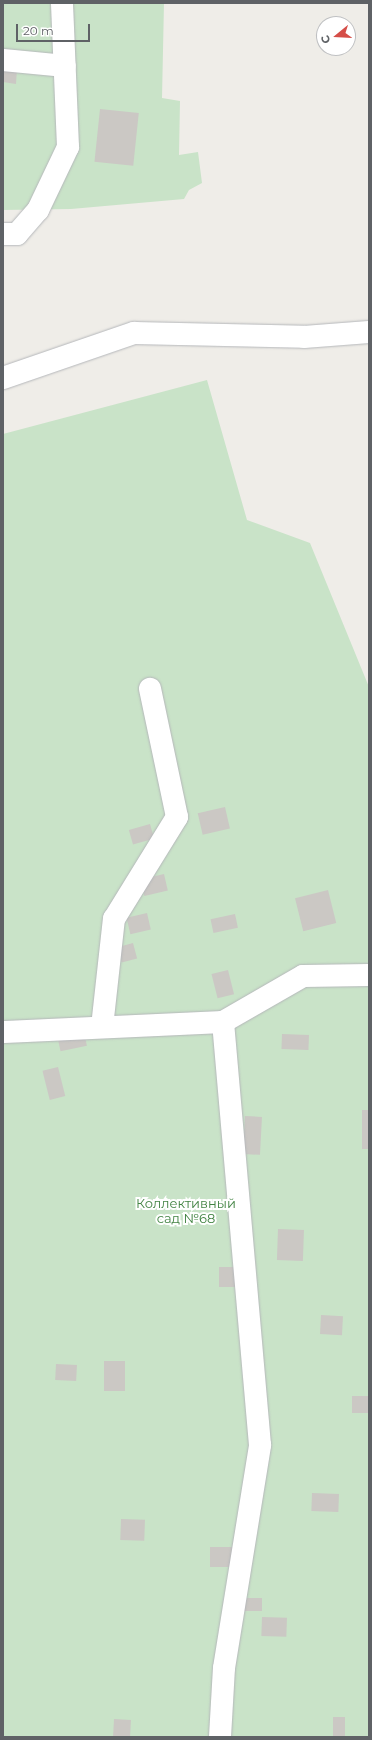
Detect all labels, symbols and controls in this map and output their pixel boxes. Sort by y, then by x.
scale bar [18,16,92,42]
north arrow [316,16,356,56]
text: 20 m [23,23,54,38]
text: С [318,33,333,45]
park label: Коллективный сад №68 [136,1196,236,1227]

